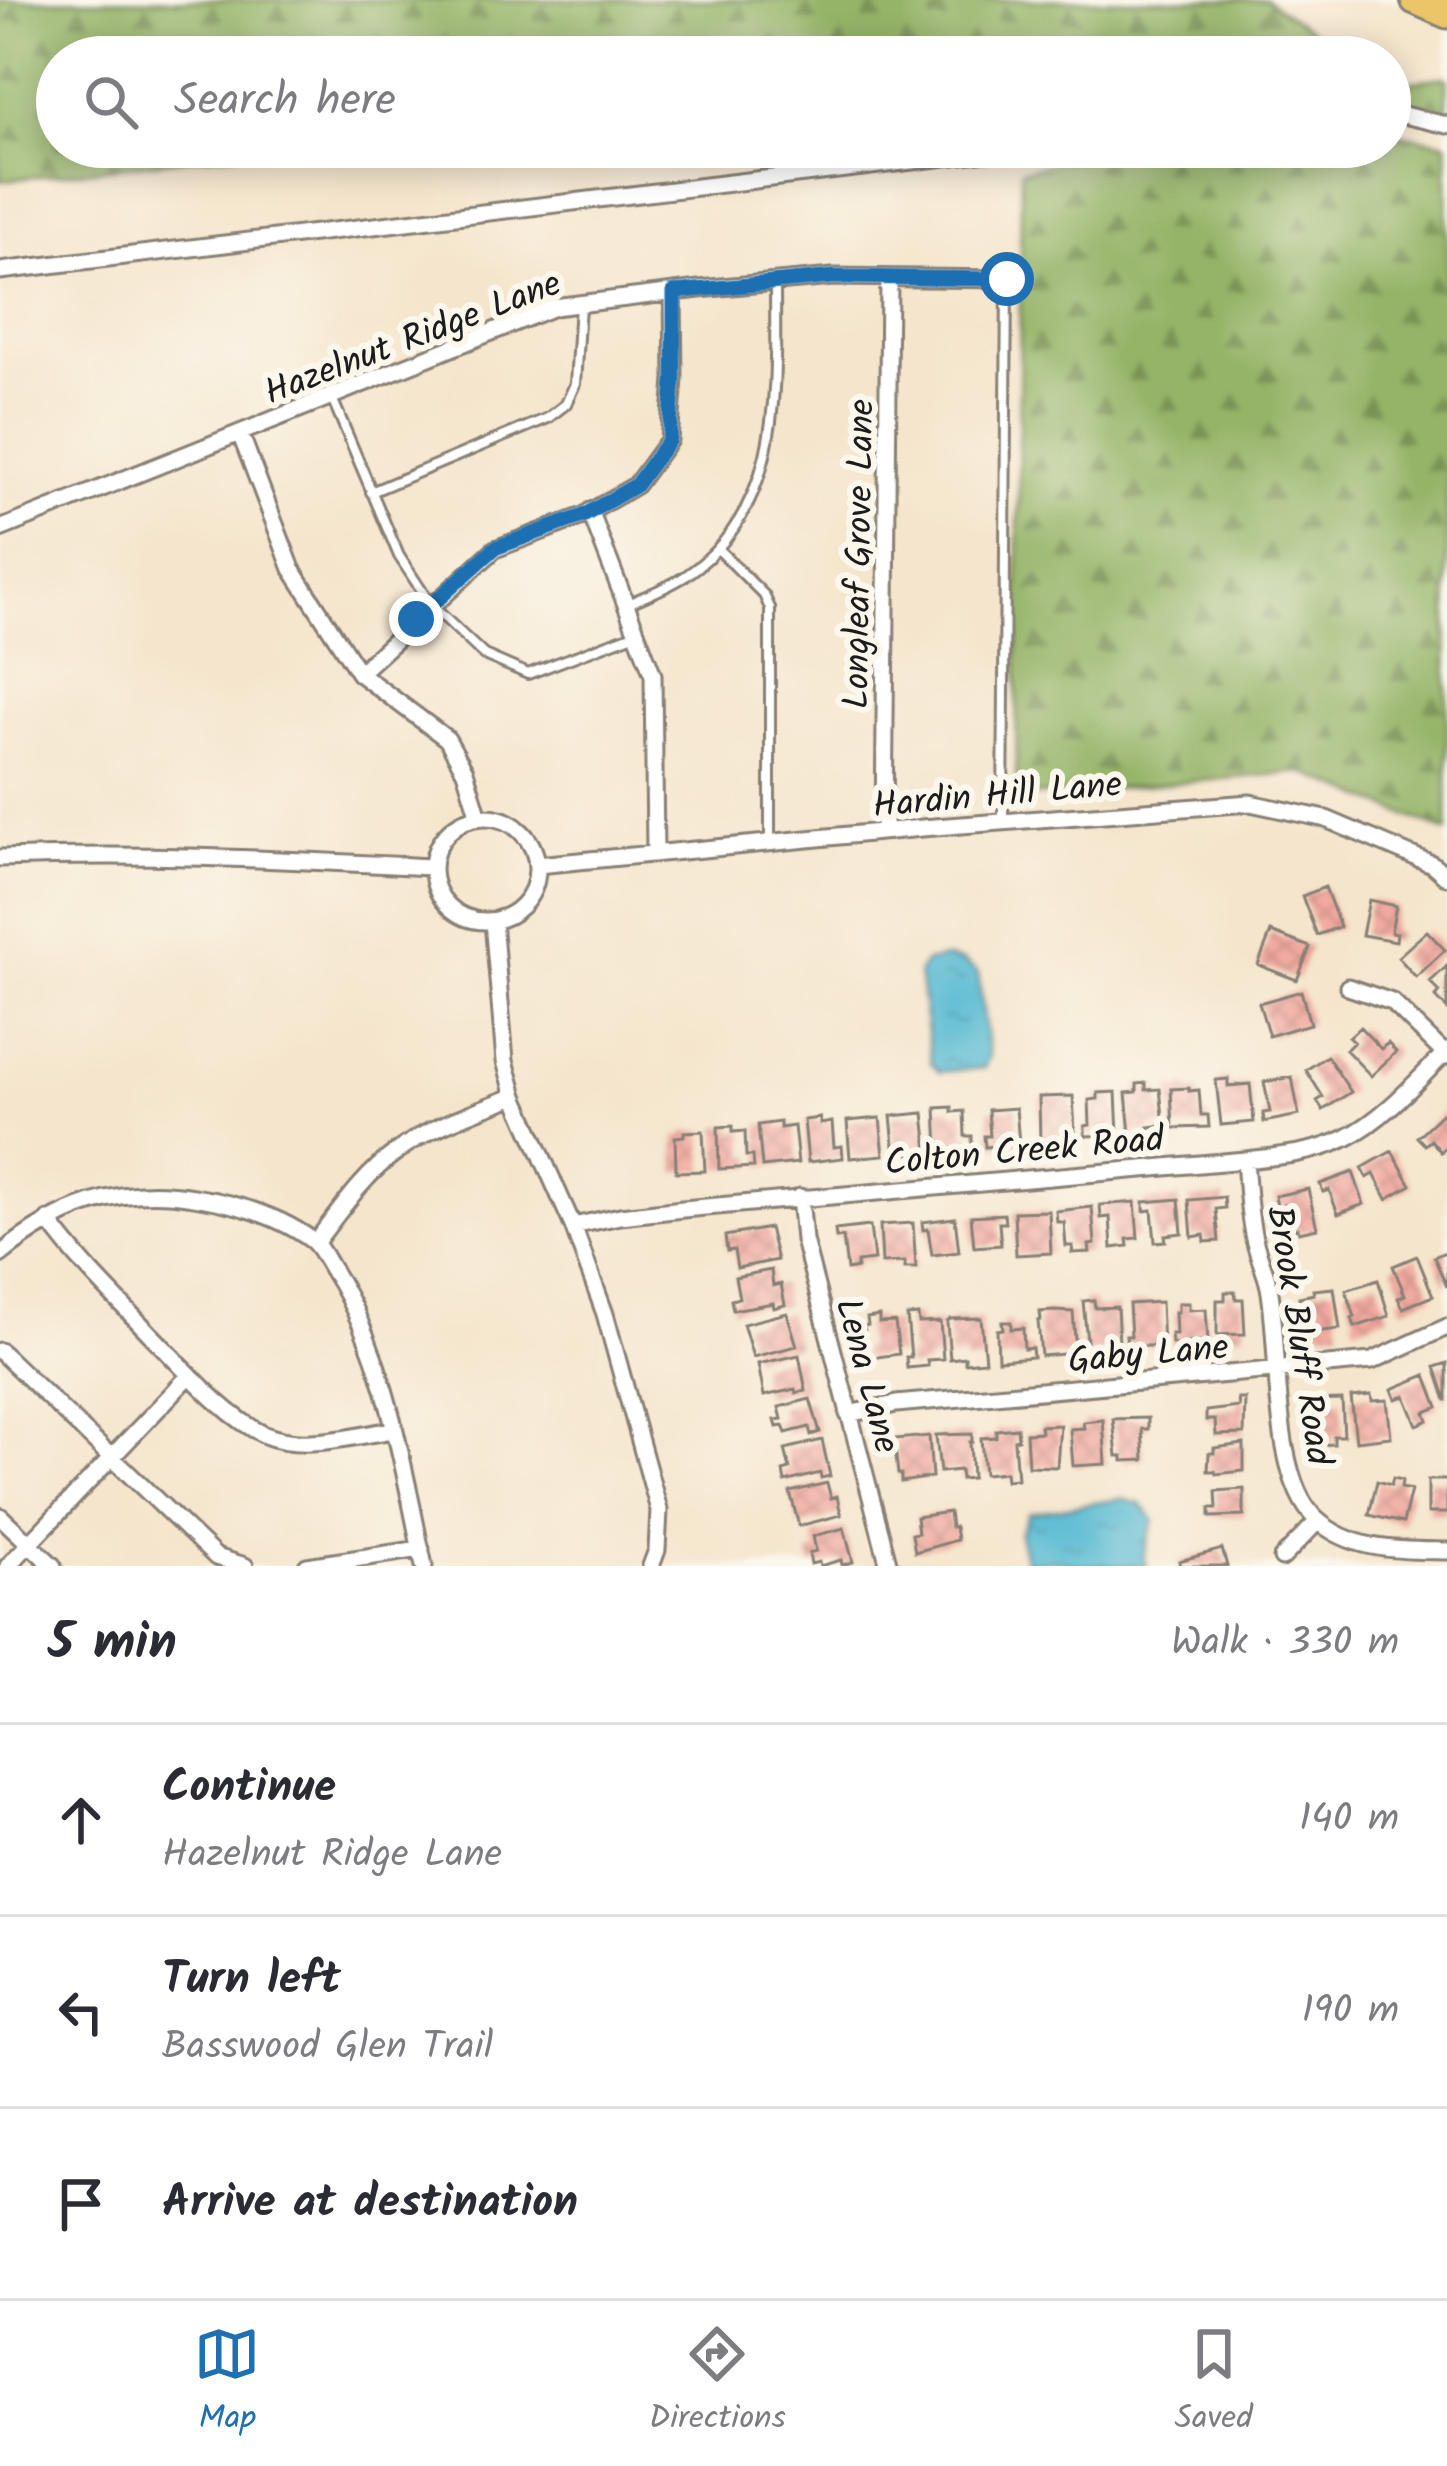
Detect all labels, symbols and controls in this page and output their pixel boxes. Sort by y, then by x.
search box [36,36,1411,168]
text: Search here [174,66,396,138]
icon: search [78,69,144,135]
route start [980,252,1034,306]
street label: Hazelnut Ridge Lane [256,256,570,422]
street label: Longleaf Grove Lane [829,399,892,710]
route end [389,592,443,646]
street label: Hardin Hill Lane [870,757,1124,836]
street label: Colton Creek Road [882,1112,1167,1193]
street label: Brook Bluff Road [1249,1202,1346,1470]
street label: Lena Lane [818,1292,914,1460]
street label: Gaby Lane [1066,1320,1231,1391]
text: 5 min [48,1604,177,1685]
text: Walk · 330 m [1171,1613,1399,1675]
text: Continue [162,1753,336,1825]
icon: ahead [48,1787,114,1853]
text: 140 m [1299,1789,1399,1851]
text: Hazelnut Ridge Lane [162,1825,502,1887]
text: Turn left [162,1945,341,2017]
icon: left [48,1979,114,2045]
text: 190 m [1302,1981,1399,2043]
text: Basswood Glen Trail [162,2017,493,2079]
text: Arrive at destination [162,2168,578,2240]
icon: arrive [48,2171,114,2237]
tab: Map [194,2321,260,2446]
tab: Directions [649,2321,786,2446]
tab: Saved [1174,2321,1253,2446]

